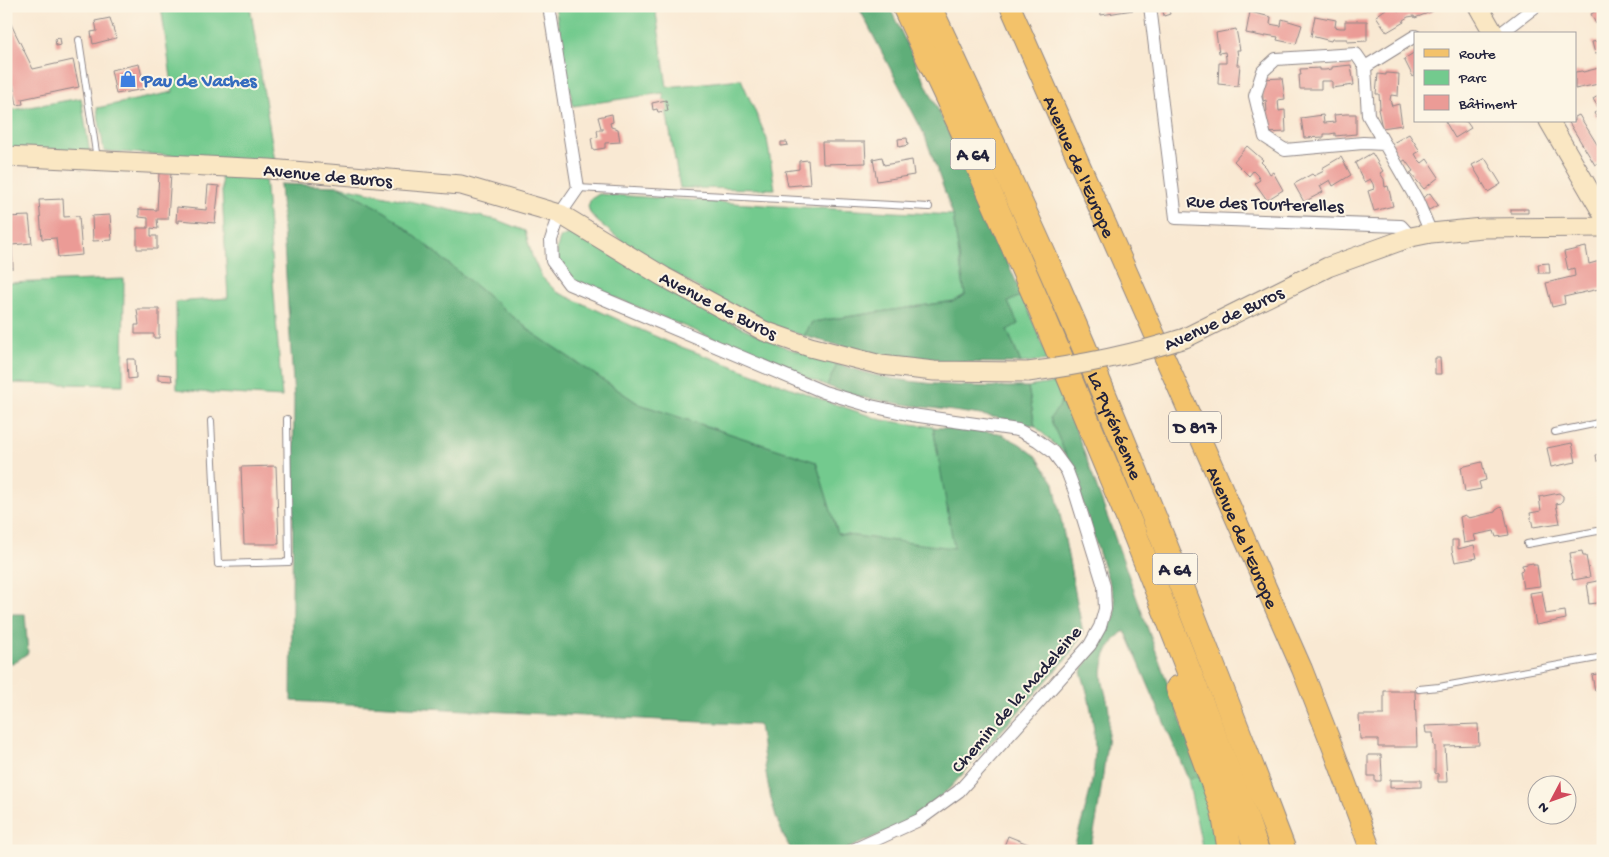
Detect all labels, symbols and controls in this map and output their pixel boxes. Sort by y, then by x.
legend [1414,32,1576,122]
text: Route [1459,46,1496,64]
shop icon: Pau de Vaches [118,69,138,89]
text: Parc [1458,70,1487,88]
place label: Pau de Vaches [141,71,257,94]
street label: Avenue de l'Europe [1036,93,1119,242]
text: Bâtiment [1458,96,1518,114]
road number: A 64 [950,138,996,170]
street label: Avenue de Buros [262,160,394,195]
street label: Rue des Tourterelles [1186,191,1345,220]
street label: Avenue de Buros [655,268,781,347]
street label: Avenue de Buros [1161,282,1289,358]
street label: La Pyrénéenne [1081,369,1146,484]
road number: D 817 [1169,412,1221,442]
street label: Avenue de l'Europe [1199,464,1282,613]
road number: A 64 [1152,554,1198,584]
street label: Chemin de la Madeleine [947,622,1088,779]
north arrow [1526,774,1576,824]
text: N [1535,798,1553,816]

